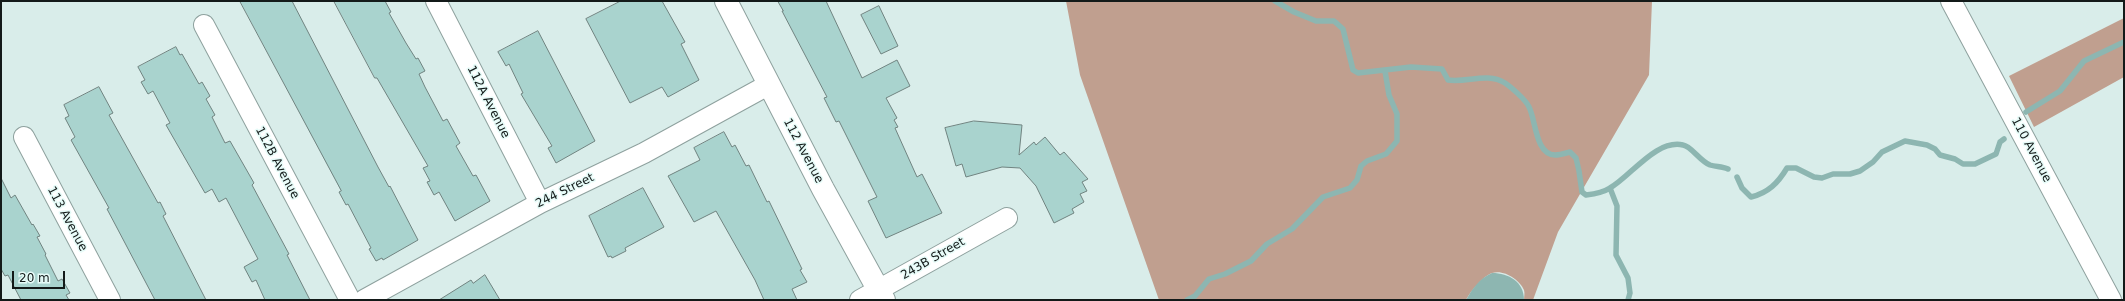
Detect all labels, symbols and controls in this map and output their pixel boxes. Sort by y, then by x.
street label: 112A Avenue [464,63,512,141]
street label: 110 Avenue [2008,115,2054,185]
street label: 112 Avenue [780,116,826,186]
street label: 112B Avenue [252,125,302,201]
street label: 244 Street [533,171,597,211]
street label: 113 Avenue [44,184,90,254]
street label: 243B Street [898,235,968,283]
scale bar [14,263,67,289]
text: 20 m [19,271,50,285]

